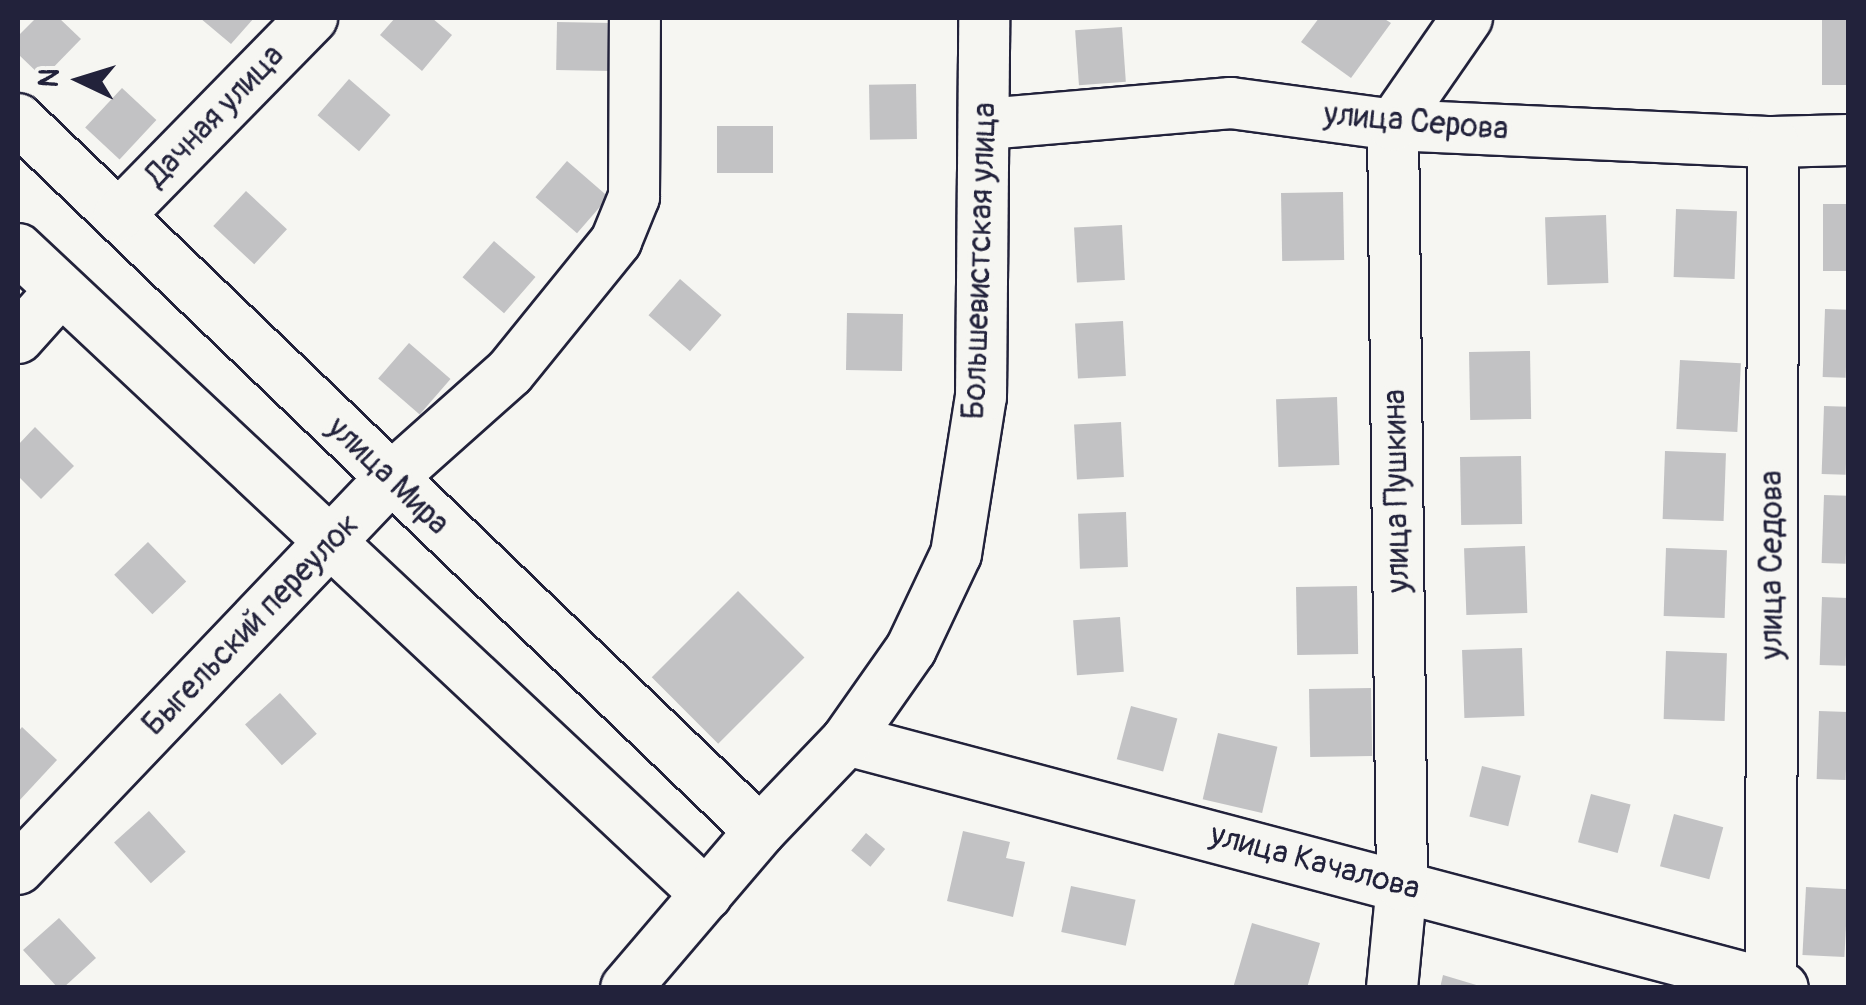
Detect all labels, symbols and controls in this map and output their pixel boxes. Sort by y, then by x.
north arrow [30,30,130,130]
street label: Дачная улица [138,37,292,195]
text: N [31,67,68,89]
street label: улица Серова [1322,95,1510,149]
street label: Большевистская улица [955,102,1005,420]
street label: улица Пушкина [1376,389,1418,593]
street label: улица Мира [319,409,457,543]
street label: улица Седова [1753,470,1791,660]
street label: Быгельский переулок [135,506,367,744]
street label: улица Качалова [1206,816,1424,908]

